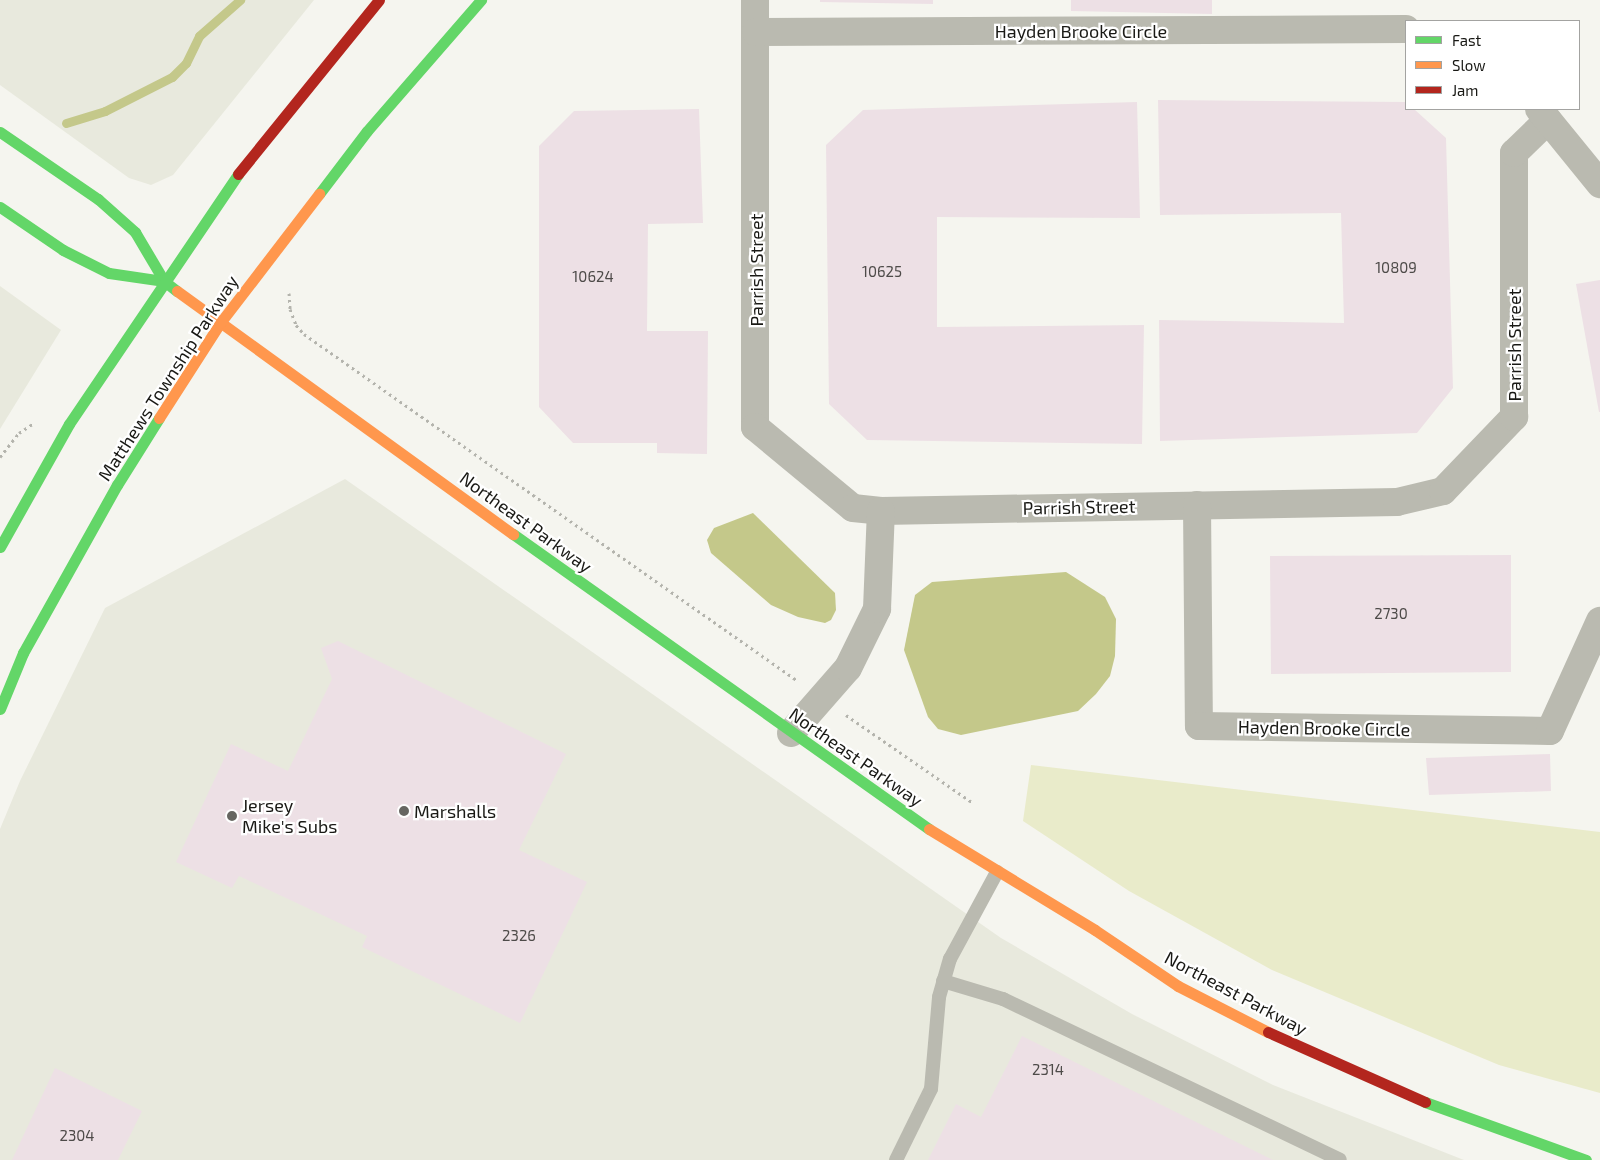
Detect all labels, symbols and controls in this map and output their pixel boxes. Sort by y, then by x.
street label: Hayden Brooke Circle [995,20,1167,42]
legend [1405,20,1580,110]
text: Fast [1452,31,1481,49]
text: Slow [1452,56,1486,74]
text: Jam [1452,81,1478,99]
street label: Parrish Street [745,214,767,326]
house number: 10809 [1375,259,1417,277]
house number: 10625 [862,263,902,281]
house number: 10624 [572,268,614,286]
street label: Matthews Township Parkway [93,271,243,485]
street label: Parrish Street [1503,289,1525,401]
street label: Northeast Parkway [456,467,596,577]
street label: Parrish Street [1022,495,1136,519]
house number: 2730 [1374,605,1408,623]
street label: Northeast Parkway [785,703,927,811]
street label: Hayden Brooke Circle [1238,716,1410,740]
place label: Jersey Mike's Subs [242,795,337,838]
place label: Marshalls [414,800,496,822]
marker: Marshalls [398,805,410,817]
marker: Jersey Mike's Subs [226,810,238,822]
house number: 2326 [502,927,536,945]
street label: Northeast Parkway [1161,946,1311,1040]
house number: 2314 [1032,1061,1064,1079]
house number: 2304 [59,1127,95,1145]

